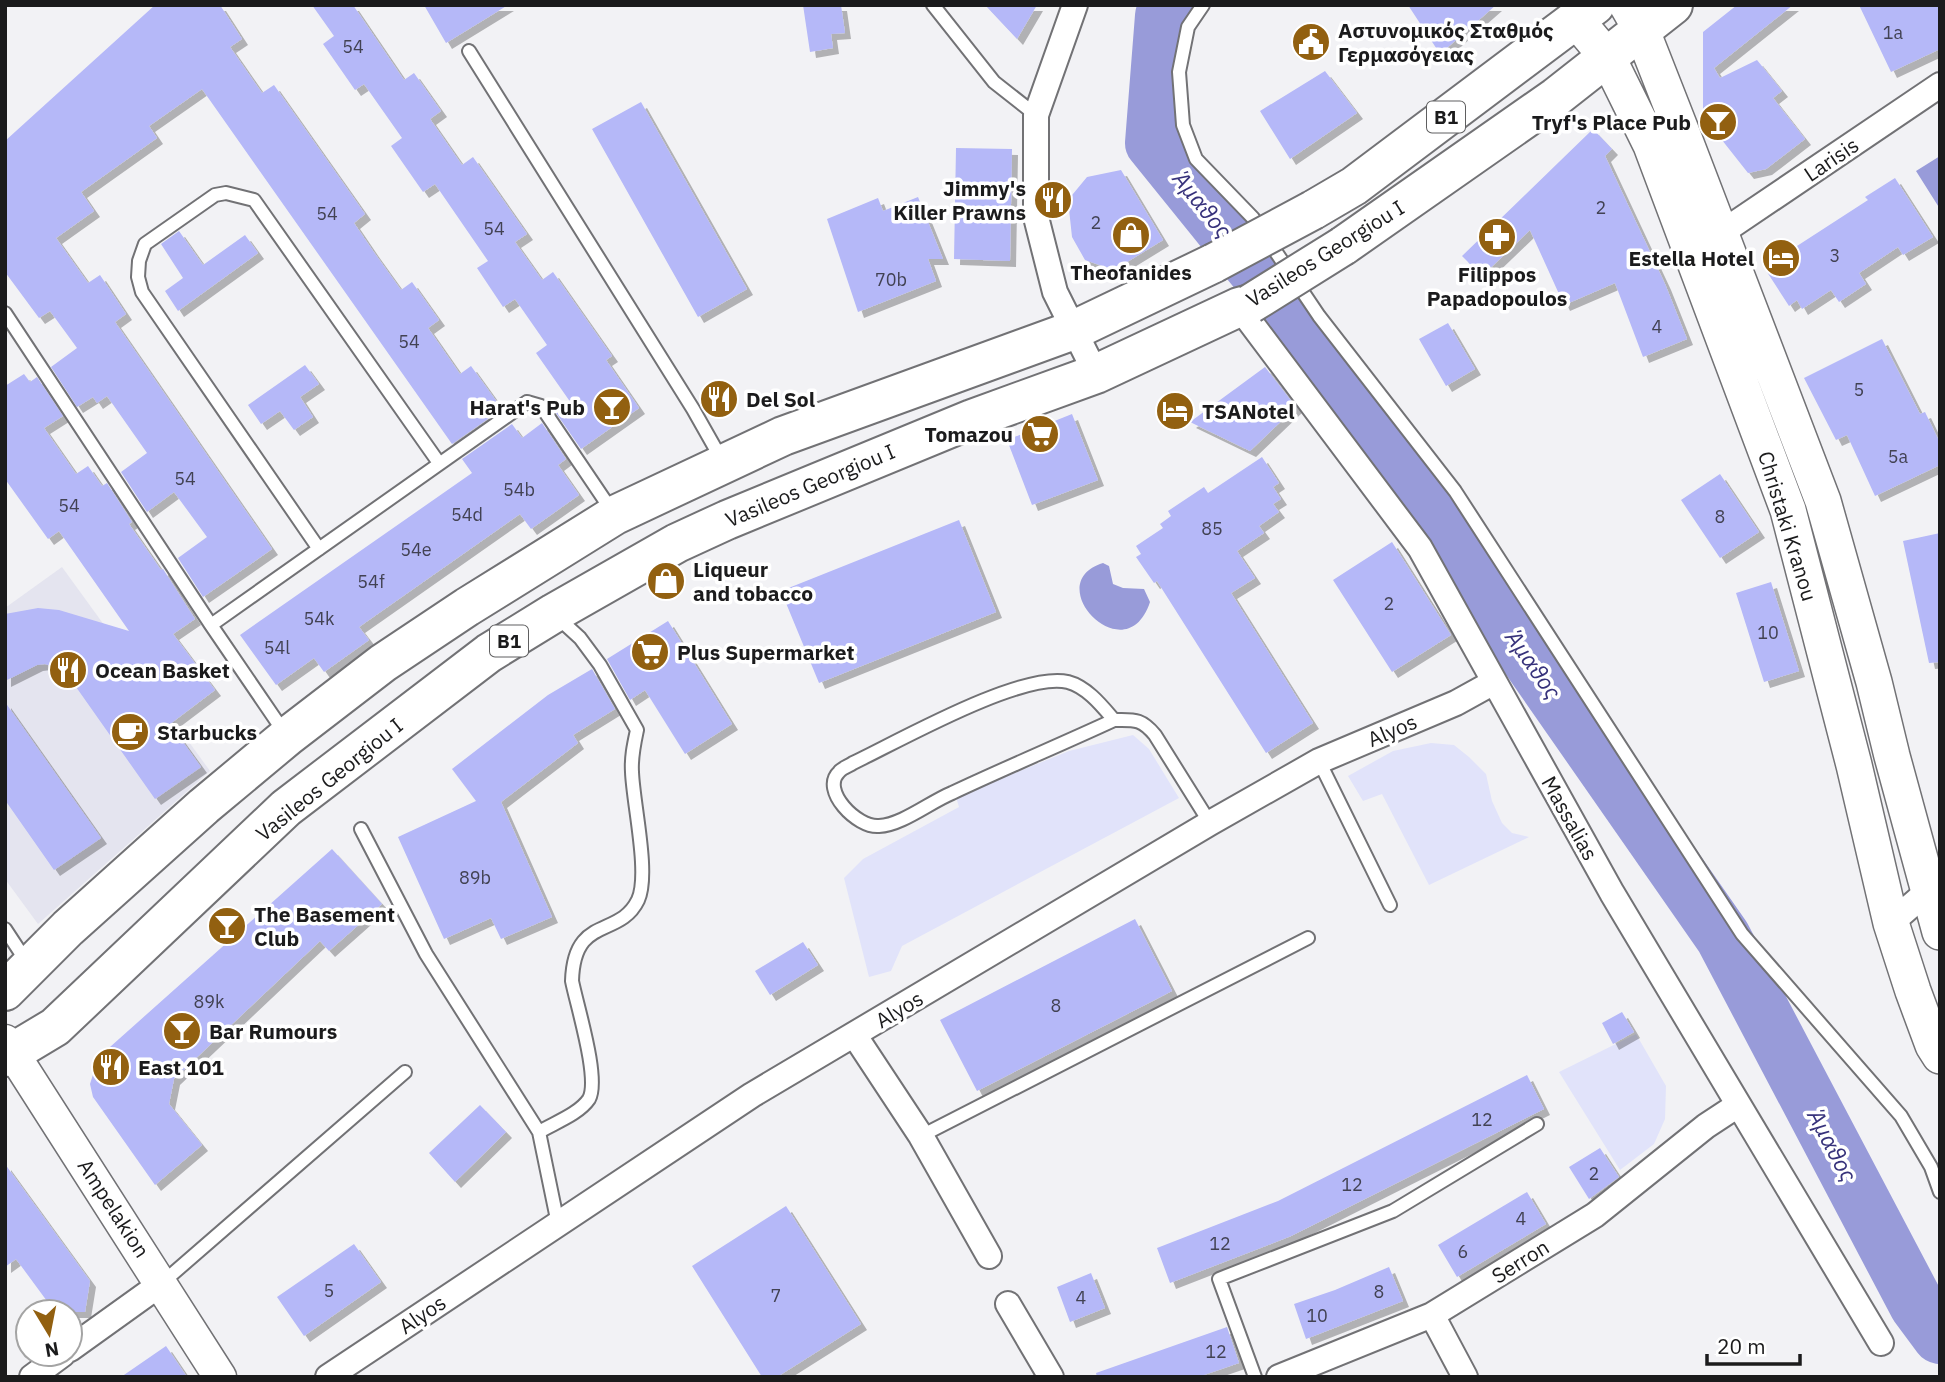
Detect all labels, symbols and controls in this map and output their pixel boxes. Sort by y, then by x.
place label: Αστυνομικός Σταθμός Γερμασόγειας [1338,16,1554,68]
public building icon: Αστυνομικός Σταθμός Γερμασόγειας [1290,21,1332,63]
house number: 1a [1883,21,1904,44]
house number: 54 [342,35,364,58]
bar icon: Tryf's Place Pub [1697,101,1739,143]
road number: B1 [1427,102,1465,132]
place label: Tryf's Place Pub [1532,108,1691,136]
street label: Larisis [1798,131,1864,187]
water label: Άμαθος [1166,163,1239,244]
place label: Jimmy's Killer Prawns [893,174,1026,226]
restaurant icon: Jimmy's Killer Prawns [1032,179,1074,221]
street label: Vasileos Georgiou I [1241,193,1409,313]
house number: 2 [1596,196,1606,219]
house number: 54 [316,202,338,225]
house number: 2 [1091,211,1101,234]
shop icon: Theofanides [1110,214,1152,256]
pharmacy icon: Filippos Papadopoulos [1476,216,1518,258]
house number: 54 [483,217,505,240]
hotel icon: Estella Hotel [1760,237,1802,279]
place label: Estella Hotel [1629,244,1754,272]
house number: 3 [1830,244,1840,267]
place label: Theofanides [1070,258,1192,286]
place label: Filippos Papadopoulos [1427,260,1567,312]
house number: 70b [875,268,907,291]
house number: 4 [1652,315,1663,338]
house number: 54 [398,330,420,353]
restaurant icon: Del Sol [698,378,740,420]
house number: 5 [1854,378,1864,401]
place label: Del Sol [746,385,815,413]
bar icon: Harat's Pub [591,386,633,428]
hotel icon: TSANotel [1154,390,1196,432]
place label: Harat's Pub [470,393,585,421]
place label: TSANotel [1202,397,1295,425]
supermarket icon: Tomazou [1019,413,1061,455]
place label: Tomazou [925,420,1013,448]
street label: Vasileos Georgiou I [721,437,899,533]
house number: 5a [1888,445,1909,468]
street label: Christaki Kranou [1752,448,1824,604]
house number: 54 [174,467,196,490]
house number: 54b [503,478,535,501]
house number: 54 [58,494,80,517]
house number: 54d [451,503,483,526]
house number: 8 [1715,505,1725,528]
house number: 85 [1201,517,1223,540]
house number: 54e [400,538,432,561]
place label: Liqueur and tobacco [693,555,813,607]
shop icon: Liqueur and tobacco [645,560,687,602]
house number: 54f [357,570,385,593]
house number: 2 [1384,592,1394,615]
house number: 54k [303,607,335,630]
house number: 10 [1757,621,1779,644]
water label: Άμαθος [1499,623,1569,705]
road number: B1 [490,626,528,656]
supermarket icon: Plus Supermarket [629,631,671,673]
house number: 54l [264,636,290,659]
place label: Plus Supermarket [677,638,854,666]
restaurant icon: Ocean Basket [47,649,89,691]
place label: Ocean Basket [95,656,230,684]
street label: Alyos [1363,707,1421,753]
cafe icon: Starbucks [109,711,151,753]
street label: Vasileos Georgiou I [250,711,408,847]
place label: Starbucks [157,718,257,746]
street label: Massalias [1535,771,1605,865]
house number: 89b [459,866,491,889]
place label: The Basement Club [254,900,395,952]
bar icon: The Basement Club [206,905,248,947]
street label: Alyos [870,984,928,1034]
house number: 89k [193,990,225,1013]
house number: 8 [1051,994,1061,1017]
bar icon: Bar Rumours [161,1010,203,1052]
place label: Bar Rumours [209,1017,337,1045]
restaurant icon: East 101 [90,1046,132,1088]
place label: East 101 [138,1053,224,1081]
water label: Άμαθος [1801,1103,1865,1187]
house number: 12 [1471,1108,1493,1131]
street label: Ampelakion [72,1153,156,1263]
house number: 2 [1589,1162,1599,1185]
house number: 12 [1341,1173,1363,1196]
house number: 4 [1516,1207,1527,1230]
house number: 12 [1209,1232,1231,1255]
street label: Serron [1486,1233,1554,1289]
house number: 6 [1458,1240,1468,1263]
house number: 5 [324,1279,334,1302]
house number: 8 [1374,1280,1384,1303]
house number: 7 [771,1284,781,1307]
house number: 4 [1076,1286,1087,1309]
street label: Alyos [393,1288,451,1340]
north arrow [14,1298,84,1368]
house number: 10 [1306,1304,1328,1327]
scale bar [1707,1322,1800,1366]
text: 20 m [1717,1332,1766,1360]
text: N [43,1337,61,1363]
house number: 12 [1205,1340,1227,1363]

